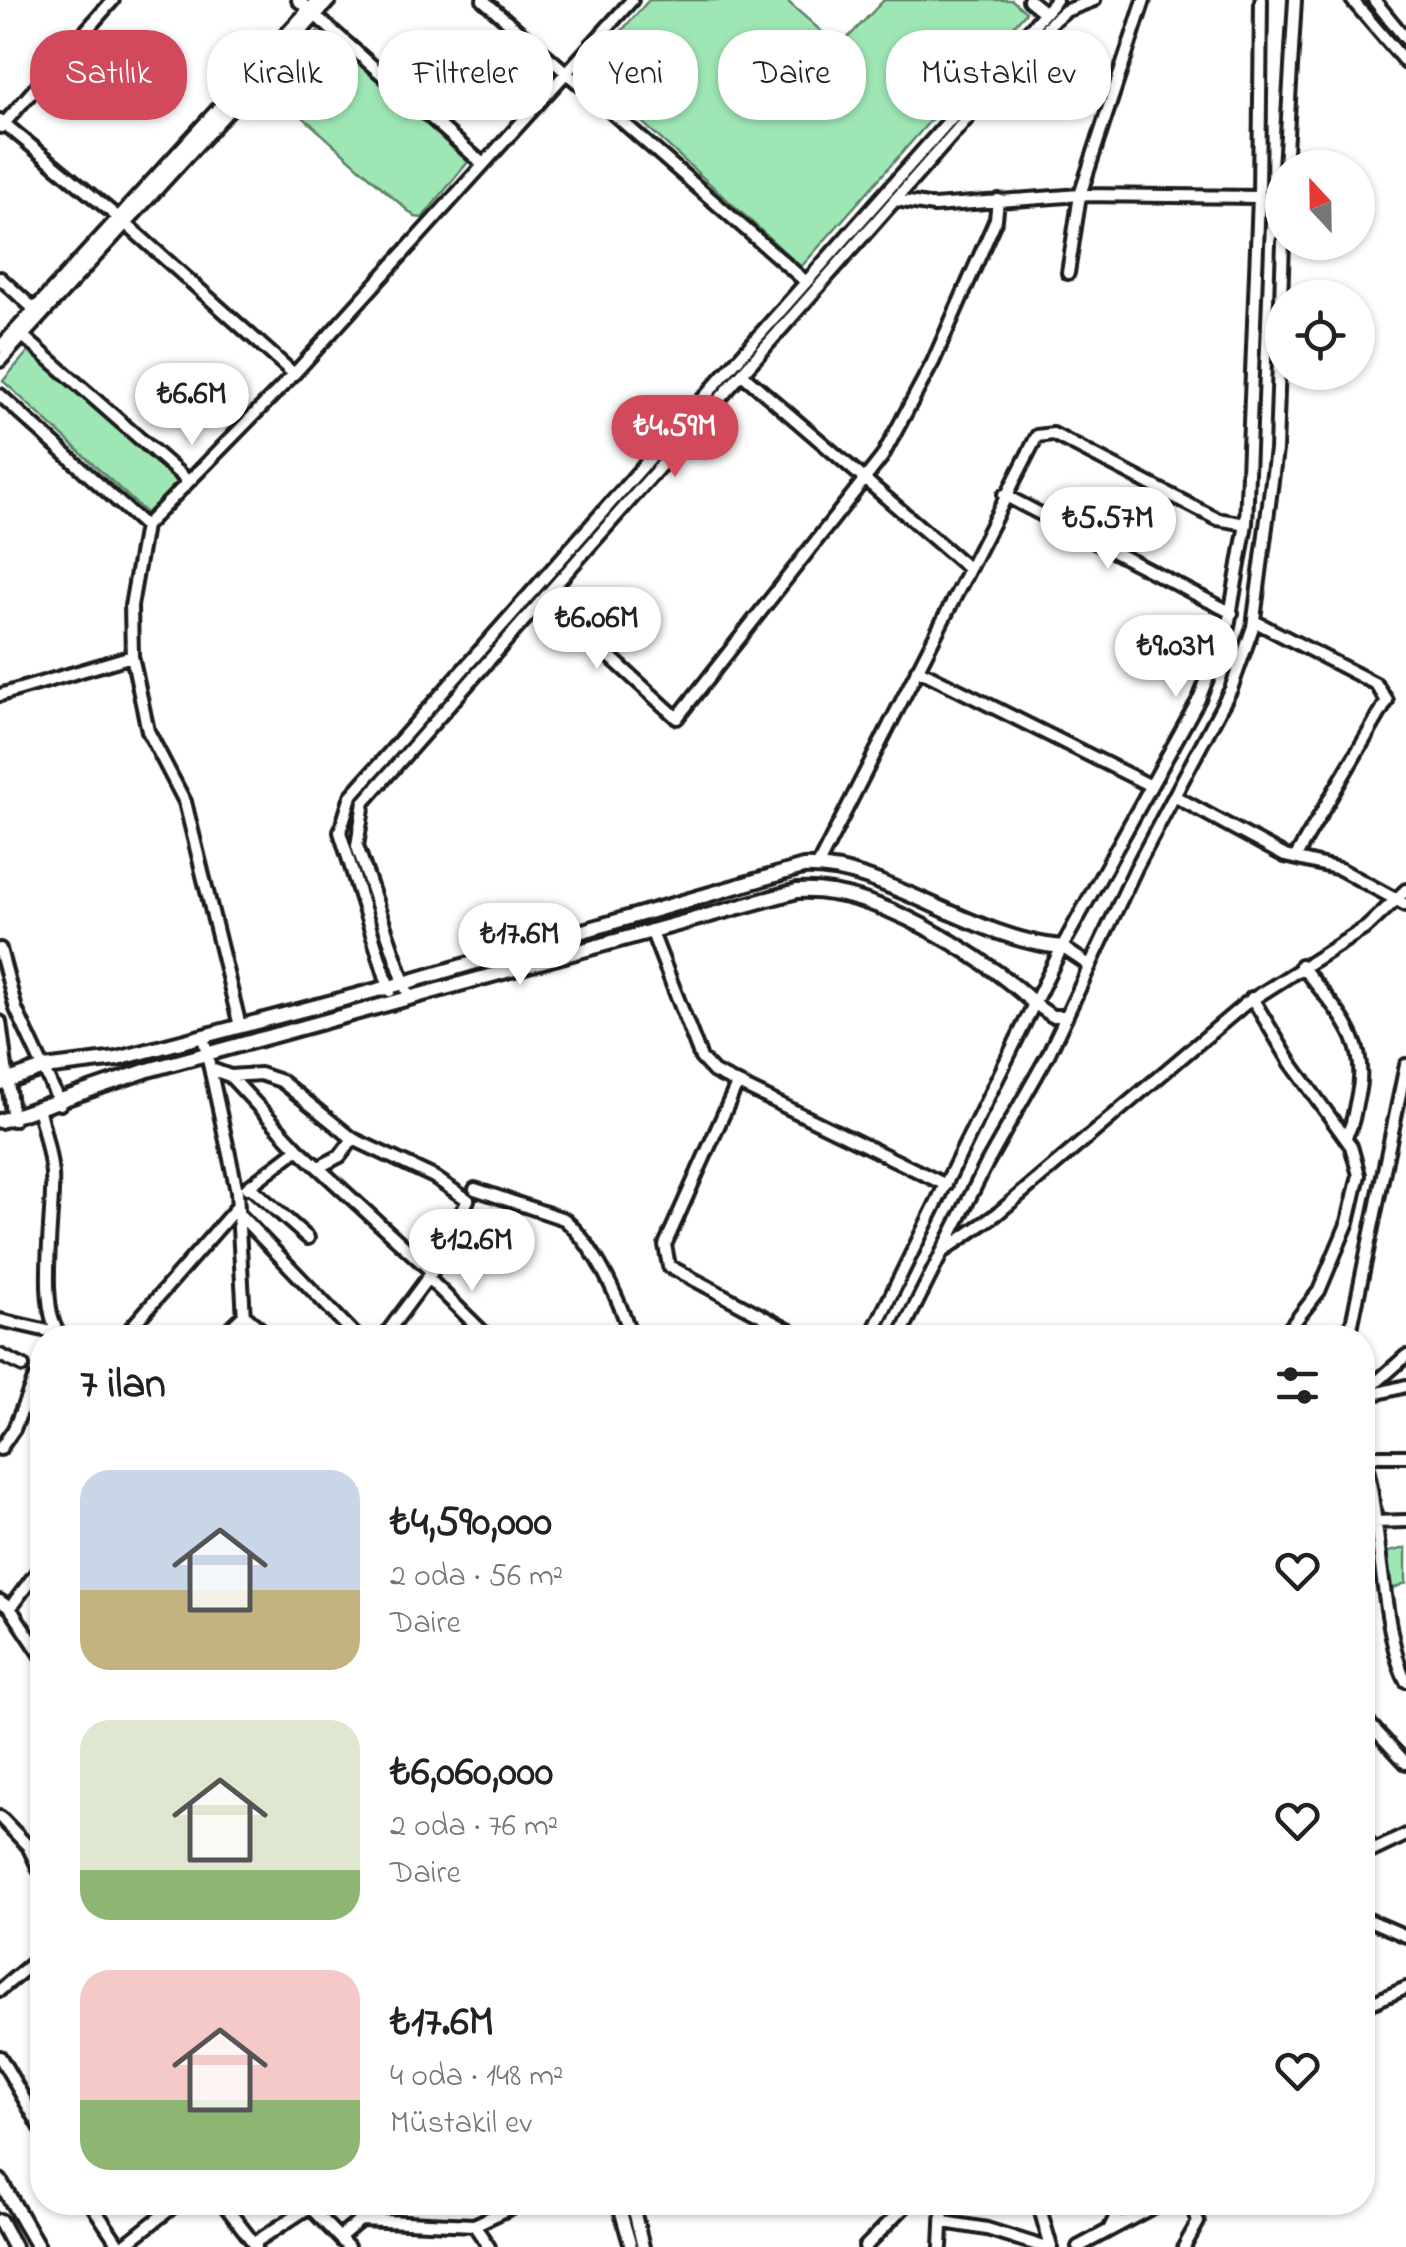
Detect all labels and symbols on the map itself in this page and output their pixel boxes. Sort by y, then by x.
north arrow [1265,150,1375,260]
pin: ₺6.6M [122,363,262,448]
pin: ₺4.59M [594,395,756,480]
pin: ₺5.57M [1027,487,1189,572]
pin: ₺6.06M [516,587,678,672]
pin: ₺9.03M [1095,615,1257,700]
pin: ₺17.6M [439,903,601,988]
pin: ₺12.6M [391,1209,553,1294]

